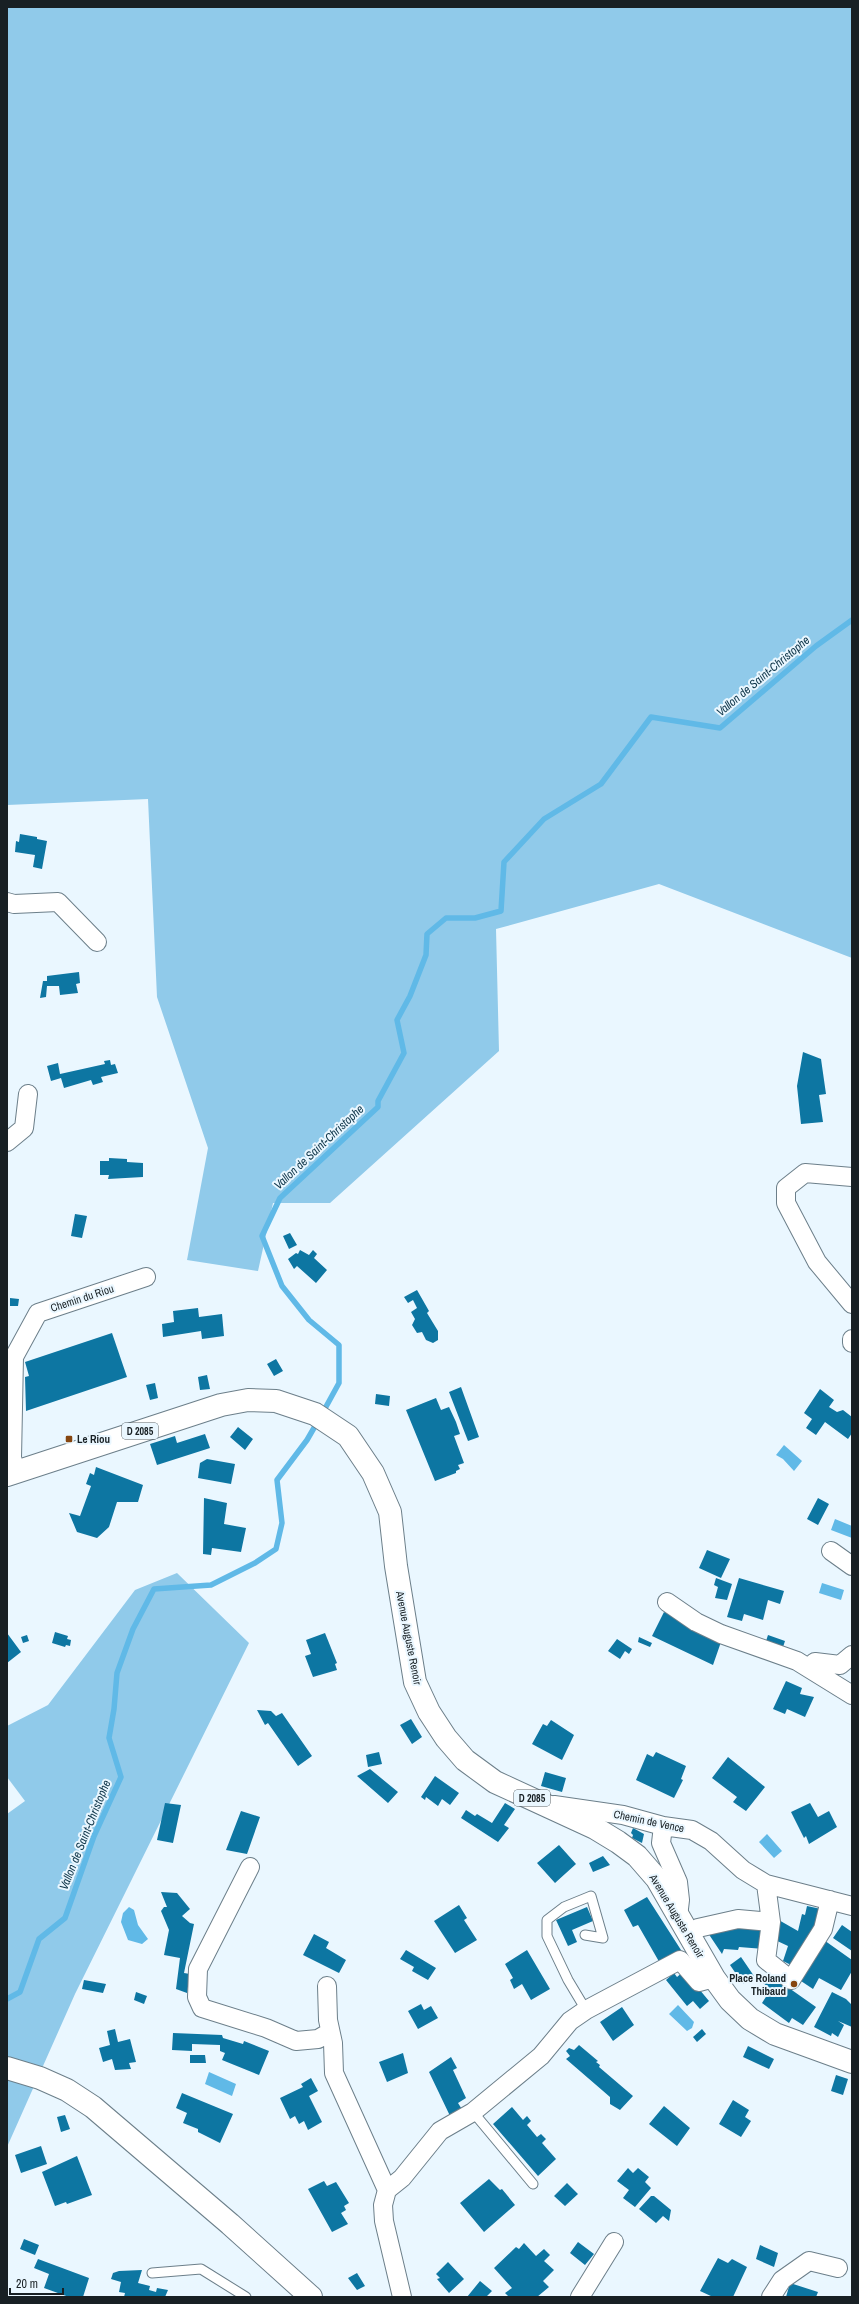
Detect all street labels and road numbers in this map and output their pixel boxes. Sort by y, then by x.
street label: Chemin du Riou [49,1281,115,1315]
road number: D 2085 [122,1423,158,1439]
street label: Avenue Auguste Renoir [393,1589,425,1686]
road number: D 2085 [514,1790,550,1806]
street label: Chemin de Vence [612,1807,686,1835]
street label: Avenue Auguste Renoir [646,1871,708,1960]

